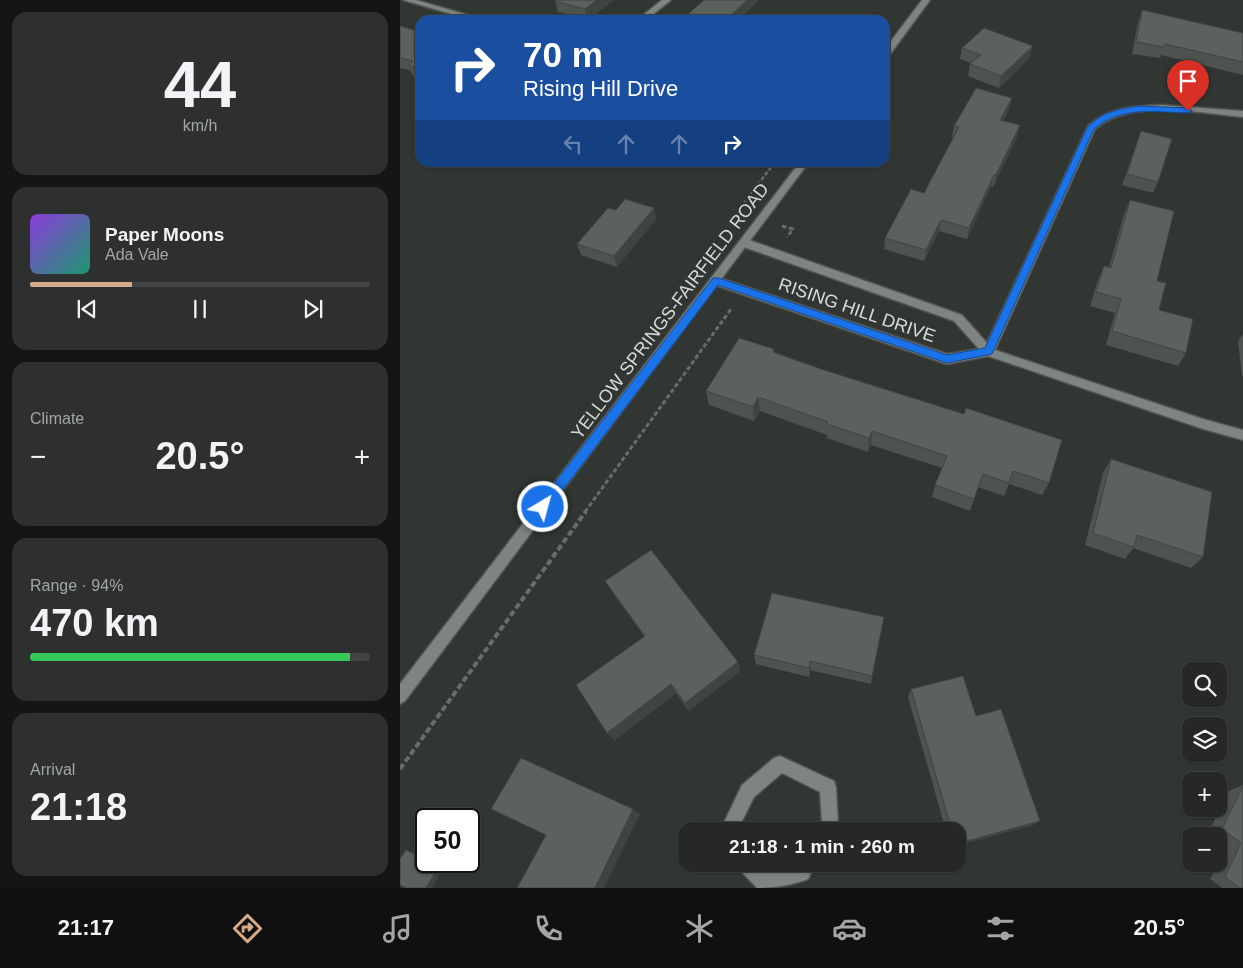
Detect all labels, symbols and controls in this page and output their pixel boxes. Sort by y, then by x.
icon: right [440,35,505,100]
text: 70 m [523,35,603,74]
text: 44 [164,48,236,121]
pin [1167,60,1209,111]
icon: arrive [1174,67,1202,95]
text: Rising Hill Drive [523,76,678,101]
text: km/h [183,117,217,134]
icon: left [559,130,587,158]
icon: ahead [612,130,640,158]
icon: ahead [665,130,693,158]
icon: right [718,130,746,158]
street label: YELLOW SPRINGS-FAIRFIELD ROAD [567,179,773,443]
text: Paper Moons [105,224,224,245]
text: Ada Vale [105,246,169,263]
street label: RISING HILL DRIVE [776,274,938,346]
icon: previous [73,295,101,323]
icon: pause [186,295,214,323]
icon: next [299,295,327,323]
text: Climate [30,410,84,427]
text: 20.5° [155,435,245,477]
text: − [30,441,46,472]
text: + [354,441,370,472]
position arrow [516,480,568,532]
text: Range · 94% [30,577,123,594]
text: 470 km [30,602,159,644]
map controls [1182,662,1227,872]
button: search [1182,662,1227,707]
button: layers [1182,717,1227,762]
text: Arrival [30,761,75,778]
button: + [1182,772,1227,817]
text: 21:18 [30,786,127,828]
speed limit sign: 50 [415,808,480,873]
button: − [1182,827,1227,872]
text: 21:18 · 1 min · 260 m [729,836,915,857]
icon: directions [230,911,265,946]
icon: music [380,911,415,946]
icon: phone [531,911,566,946]
icon: climate [682,911,717,946]
icon: car [832,911,867,946]
icon: filters [983,911,1018,946]
text: 21:17 [58,915,114,940]
text: 20.5° [1133,915,1185,940]

